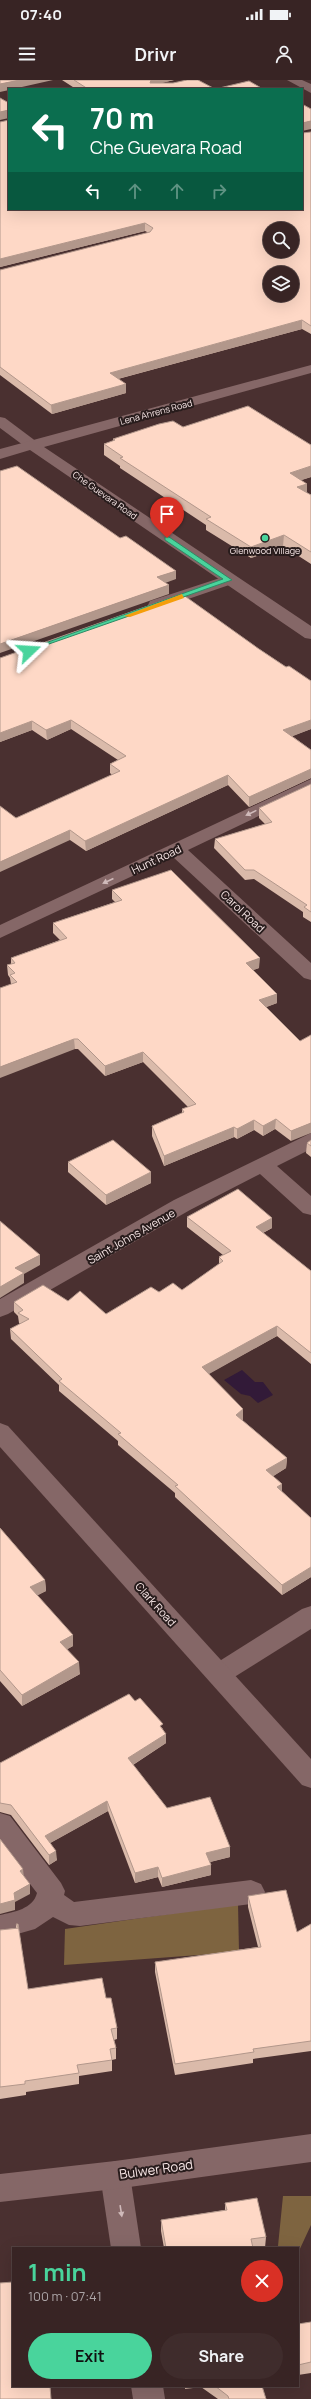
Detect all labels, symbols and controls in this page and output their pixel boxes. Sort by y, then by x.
text: 07:40 [20,4,62,25]
text: Drivr [135,42,176,66]
icon: menu [16,43,38,65]
icon: person [273,43,295,65]
text: 70 m [90,99,154,137]
icon: left [24,104,76,156]
text: Che Guevara Road [90,135,242,159]
icon: left [82,180,104,202]
icon: ahead [124,180,146,202]
icon: ahead [166,180,188,202]
icon: right [208,180,230,202]
map controls [263,222,299,302]
button: search [263,222,299,258]
button: layers [263,266,299,302]
street label: Lena Ahrens Road [118,396,194,428]
street label: Che Guevara Road [70,468,140,522]
pin [150,497,184,538]
icon: arrive [156,503,178,525]
marker: Glenwood Village [260,533,270,543]
place label: Glenwood Village [230,544,300,557]
position arrow [8,630,50,672]
one-way arrow [245,810,256,816]
street label: Hunt Road [129,841,183,877]
one-way arrow [102,878,114,884]
street label: Carol Road [218,887,268,935]
street label: Saint Johns Avenue [84,1204,178,1267]
street label: Clark Road [132,1579,180,1629]
street label: Bulwer Road [118,2155,194,2183]
one-way arrow [118,2205,124,2217]
text: 1 min [28,2255,87,2288]
button: close [241,2260,283,2302]
text: 100 m · 07:41 [28,2287,102,2305]
button: Exit [28,2333,152,2379]
button: Share [160,2333,283,2379]

